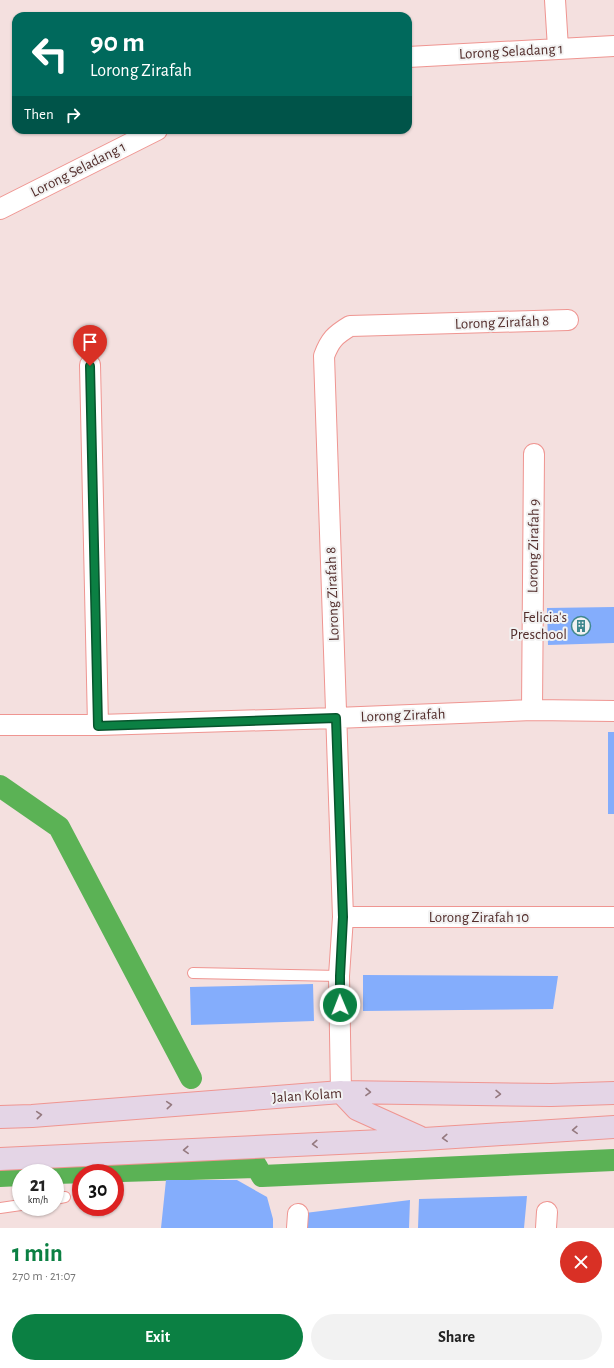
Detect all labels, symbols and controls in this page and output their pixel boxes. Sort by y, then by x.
icon: left [24,28,76,80]
text: 90 m [90,29,145,57]
street label: Lorong Seladang 1 [459,41,564,62]
text: Lorong Zirafah [90,62,192,80]
icon: right [62,104,84,126]
text: Then [24,107,54,122]
street label: Lorong Seladang 1 [28,139,128,200]
street label: Lorong Zirafah 8 [455,313,550,332]
pin [73,325,107,366]
icon: arrive [79,331,101,353]
street label: Lorong Zirafah 9 [525,499,542,593]
street label: Lorong Zirafah 8 [323,546,342,641]
place label: Felicia's Preschool [510,610,567,642]
building icon: Felicia's Preschool [570,615,592,637]
street label: Lorong Zirafah [360,707,446,724]
street label: Lorong Zirafah 10 [429,910,529,925]
position arrow [319,984,361,1026]
street label: Jalan Kolam [272,1086,342,1105]
one-way arrow [365,1088,371,1096]
one-way arrow [495,1090,501,1099]
one-way arrow [166,1101,172,1110]
one-way arrow [36,1111,42,1120]
one-way arrow [572,1125,578,1134]
one-way arrow [442,1133,448,1142]
one-way arrow [312,1140,318,1148]
one-way arrow [183,1146,189,1154]
speed limit sign: 30 [72,1164,124,1216]
text: 21 [30,1175,46,1195]
text: km/h [28,1195,48,1205]
button: close [560,1241,602,1283]
text: 1 min [12,1242,63,1266]
text: 270 m · 21:07 [12,1270,76,1283]
button: Exit [12,1314,303,1360]
button: Share [311,1314,602,1360]

